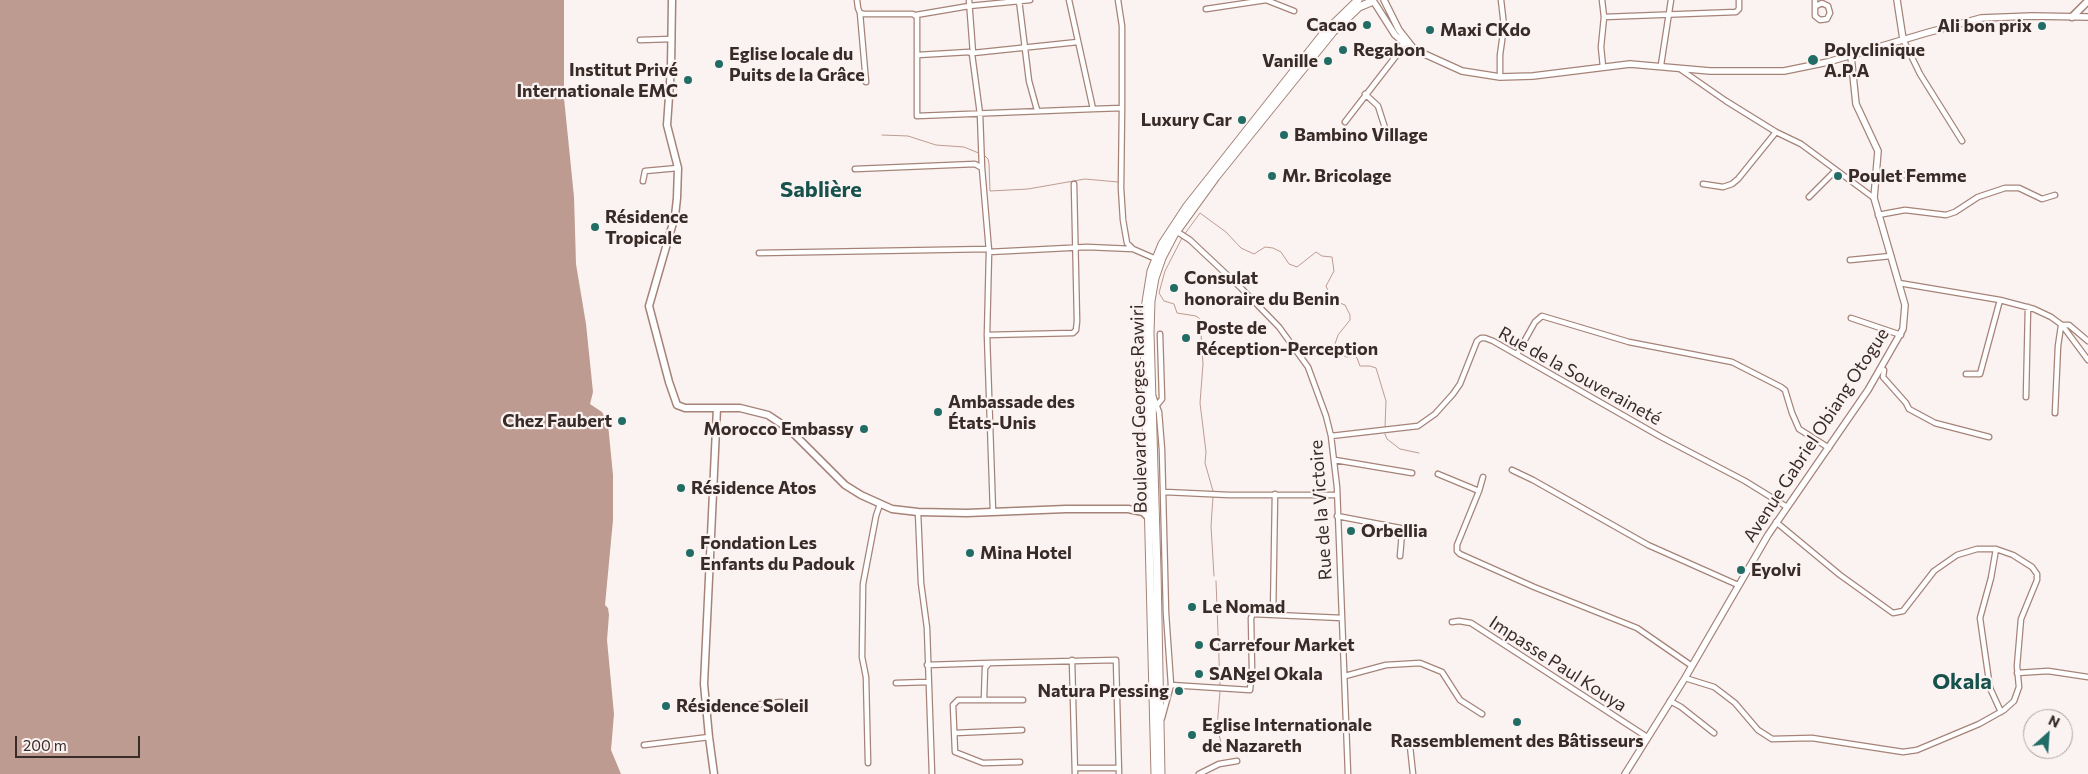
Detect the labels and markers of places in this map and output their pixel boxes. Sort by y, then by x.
place label: Cacao [1306,14,1357,36]
place label: Ali bon prix [1937,15,2032,37]
marker: Cacao [1361,19,1373,31]
place label: Maxi CKdo [1440,19,1531,41]
marker: Ali bon prix [2036,20,2048,32]
marker: Maxi CKdo [1424,24,1436,36]
place label: Regabon [1353,39,1425,61]
place label: Polyclinique A.P.A [1824,39,1925,82]
place label: Eglise locale du Puits de la Grâce [729,43,865,86]
marker: Regabon [1337,44,1349,56]
place label: Vanille [1262,50,1318,72]
marker: Polyclinique A.P.A [1806,53,1820,67]
marker: Vanille [1322,55,1334,67]
marker: Eglise locale du Puits de la Grâce [713,58,725,70]
place label: Institut Privé Internationale EMC [516,59,678,102]
marker: Institut Privé Internationale EMC [682,74,694,86]
place label: Luxury Car [1141,109,1232,131]
marker: Luxury Car [1236,114,1248,126]
place label: Bambino Village [1294,124,1428,146]
marker: Bambino Village [1278,129,1290,141]
place label: Mr. Bricolage [1282,165,1391,187]
place label: Poulet Femme [1848,165,1966,187]
marker: Mr. Bricolage [1266,170,1278,182]
marker: Poulet Femme [1832,170,1844,182]
place label: Résidence Tropicale [605,206,688,248]
marker: Résidence Tropicale [589,221,601,233]
place label: Consulat honoraire du Benin [1184,267,1340,310]
marker: Consulat honoraire du Benin [1168,282,1180,294]
place label: Poste de Réception-Perception [1196,317,1378,359]
marker: Poste de Réception-Perception [1180,332,1192,344]
place label: Ambassade des États-Unis [948,391,1075,434]
marker: Ambassade des États-Unis [932,406,944,418]
place label: Chez Faubert [502,410,612,432]
marker: Chez Faubert [616,415,628,427]
place label: Morocco Embassy [703,418,854,440]
marker: Morocco Embassy [858,423,870,435]
place label: Résidence Atos [691,477,816,499]
marker: Résidence Atos [675,482,687,494]
place label: Orbellia [1361,520,1428,542]
marker: Orbellia [1345,525,1357,537]
place label: Fondation Les Enfants du Padouk [700,532,855,574]
place label: Mina Hotel [980,542,1072,564]
marker: Fondation Les Enfants du Padouk [684,547,696,559]
marker: Mina Hotel [964,547,976,559]
place label: Eyolvi [1751,559,1801,581]
marker: Eyolvi [1735,564,1747,576]
place label: Le Nomad [1202,596,1285,618]
marker: Le Nomad [1186,601,1198,613]
place label: Carrefour Market [1209,634,1355,656]
marker: Carrefour Market [1193,639,1205,651]
place label: SANgel Okala [1209,663,1323,685]
marker: SANgel Okala [1193,668,1205,680]
place label: Natura Pressing [1038,680,1169,702]
marker: Natura Pressing [1173,685,1185,697]
place label: Résidence Soleil [676,695,809,717]
marker: Résidence Soleil [660,700,672,712]
place label: Eglise Internationale de Nazareth [1202,714,1372,756]
marker: Rassemblement des Bâtisseurs [1511,716,1523,728]
marker: Eglise Internationale de Nazareth [1186,729,1198,741]
place label: Rassemblement des Bâtisseurs [1390,730,1644,752]

